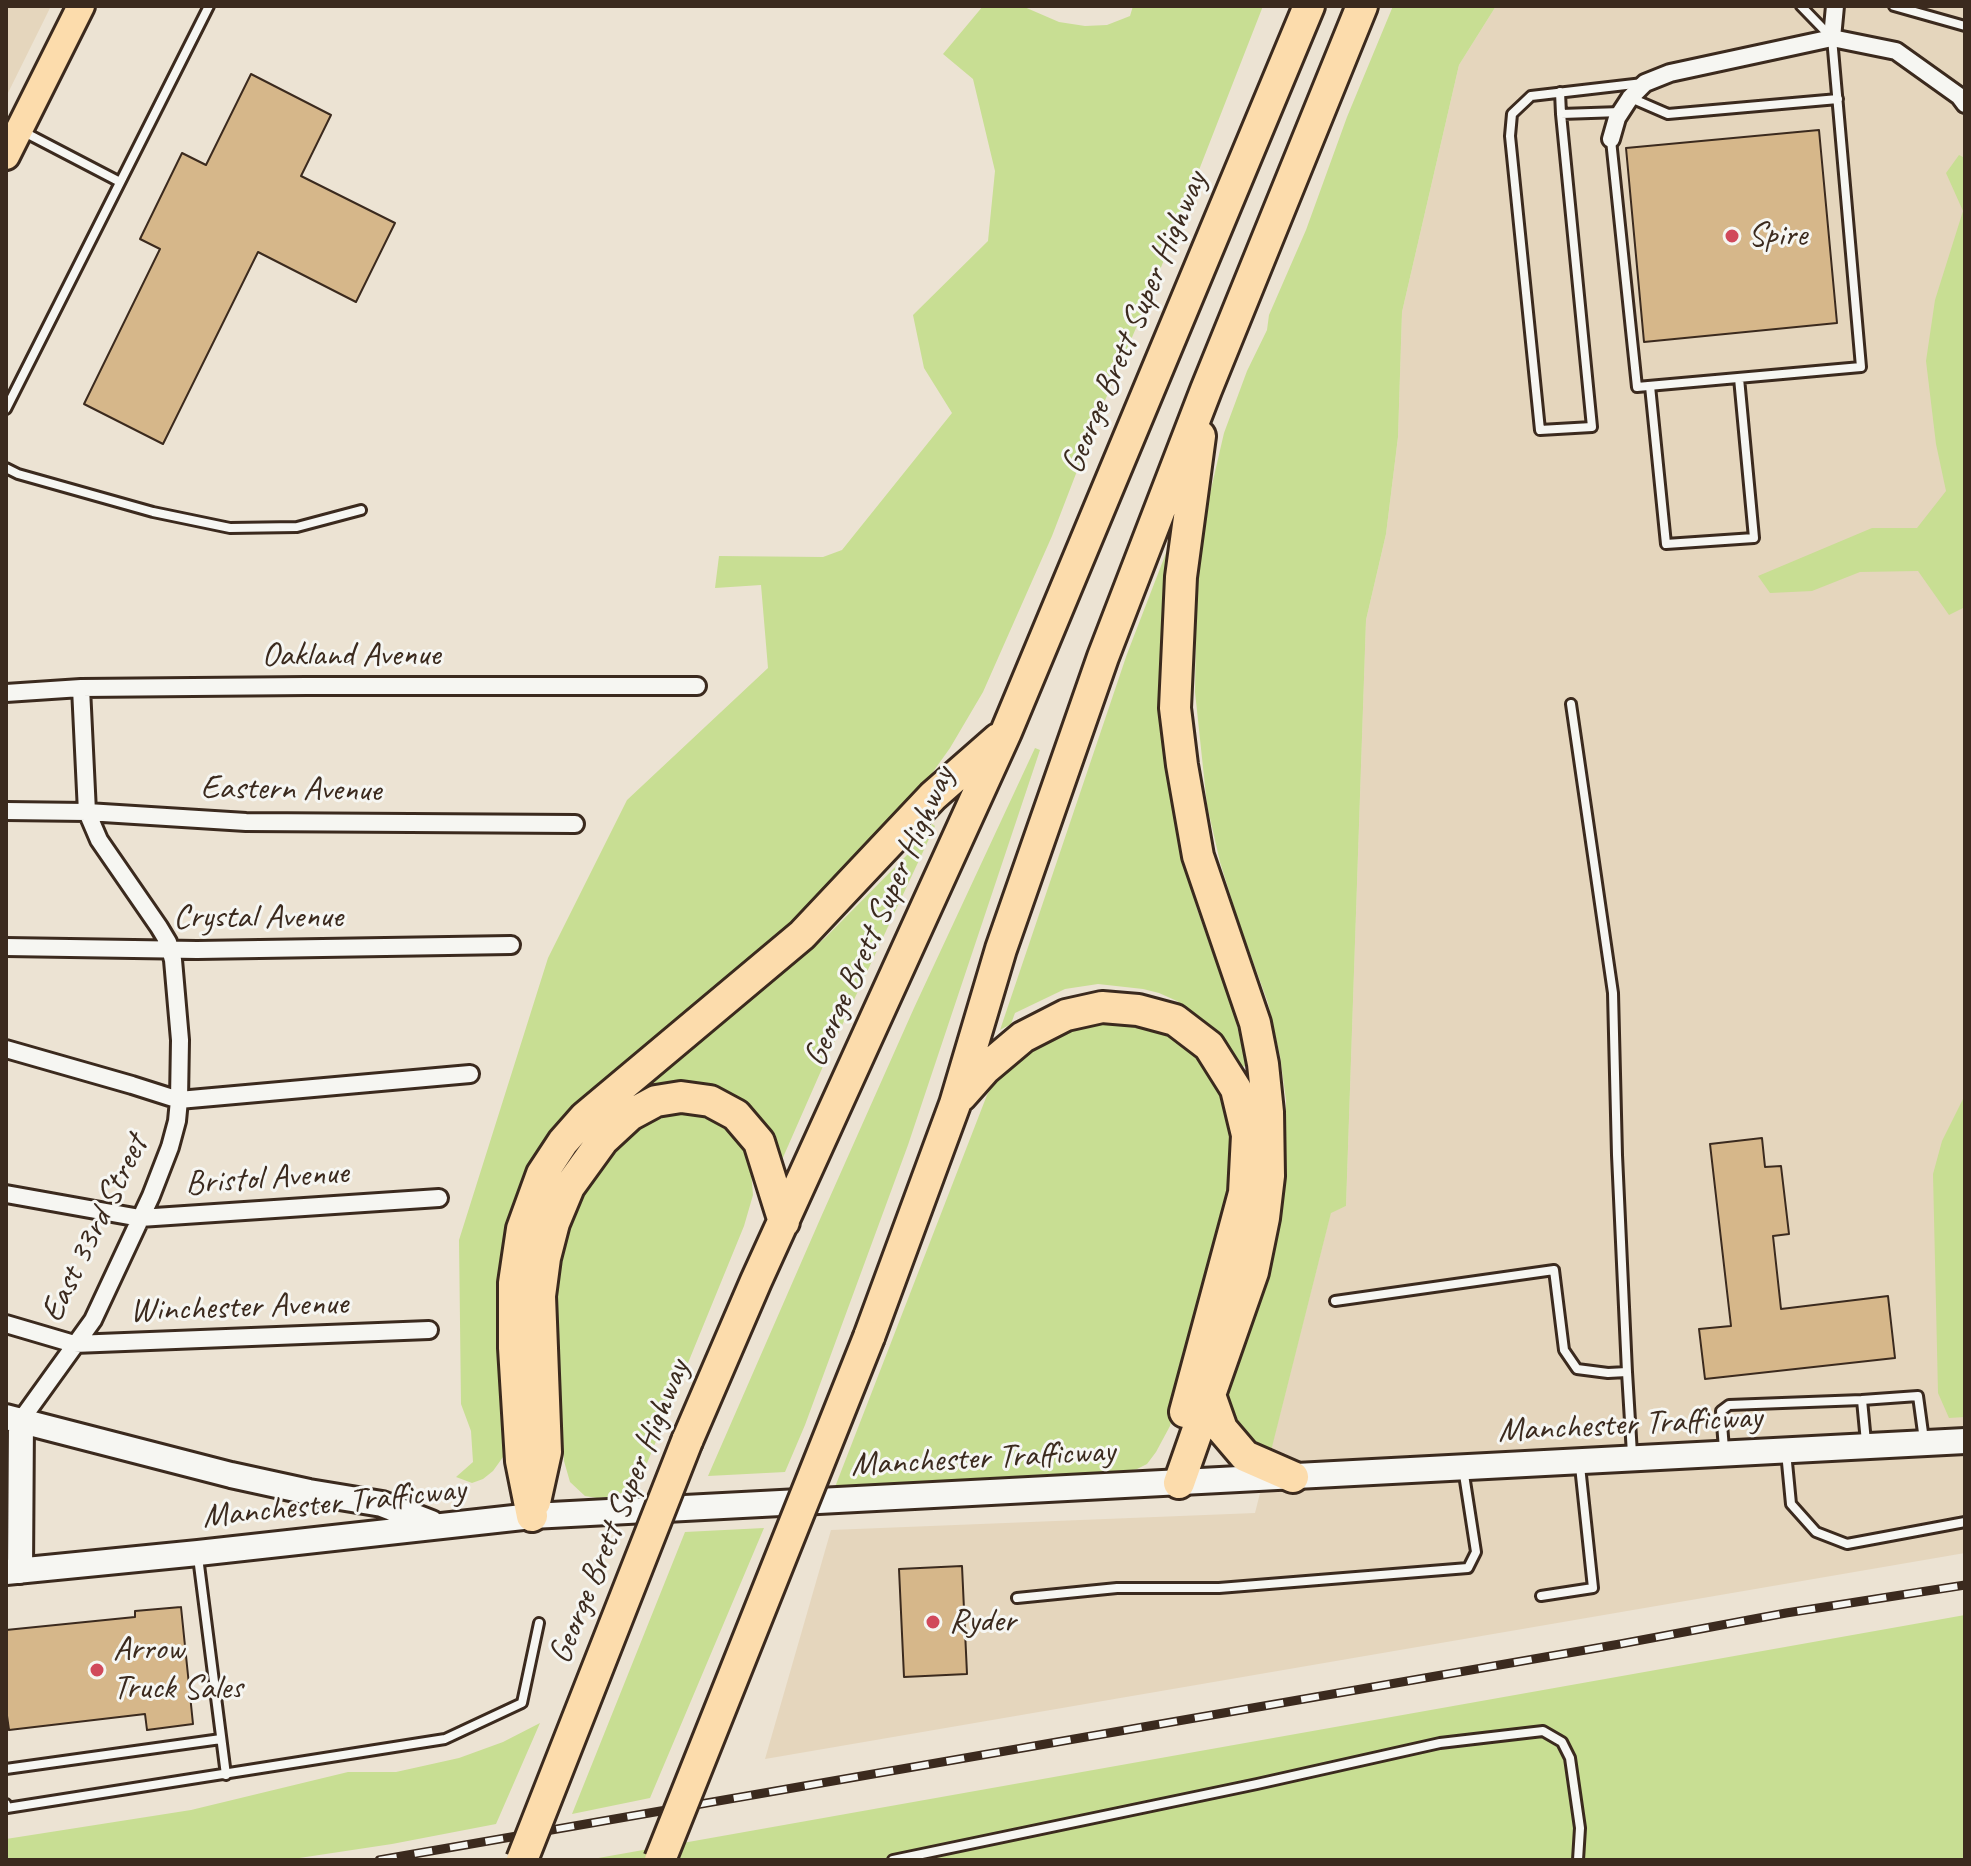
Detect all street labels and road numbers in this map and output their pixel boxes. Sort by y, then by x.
street label: George Brett Super Highway [1053,166,1217,480]
street label: Oakland Avenue [262,636,440,676]
street label: George Brett Super Highway [796,761,964,1073]
street label: Eastern Avenue [200,768,382,812]
street label: Crystal Avenue [173,898,343,938]
street label: East 33rd Street [32,1129,158,1329]
street label: Bristol Avenue [184,1153,350,1205]
street label: Winchester Avenue [129,1284,349,1332]
street label: George Brett Super Highway [540,1354,700,1670]
street label: Manchester Trafficway [1497,1398,1763,1452]
street label: Manchester Trafficway [850,1432,1116,1486]
street label: Manchester Trafficway [201,1470,467,1538]

